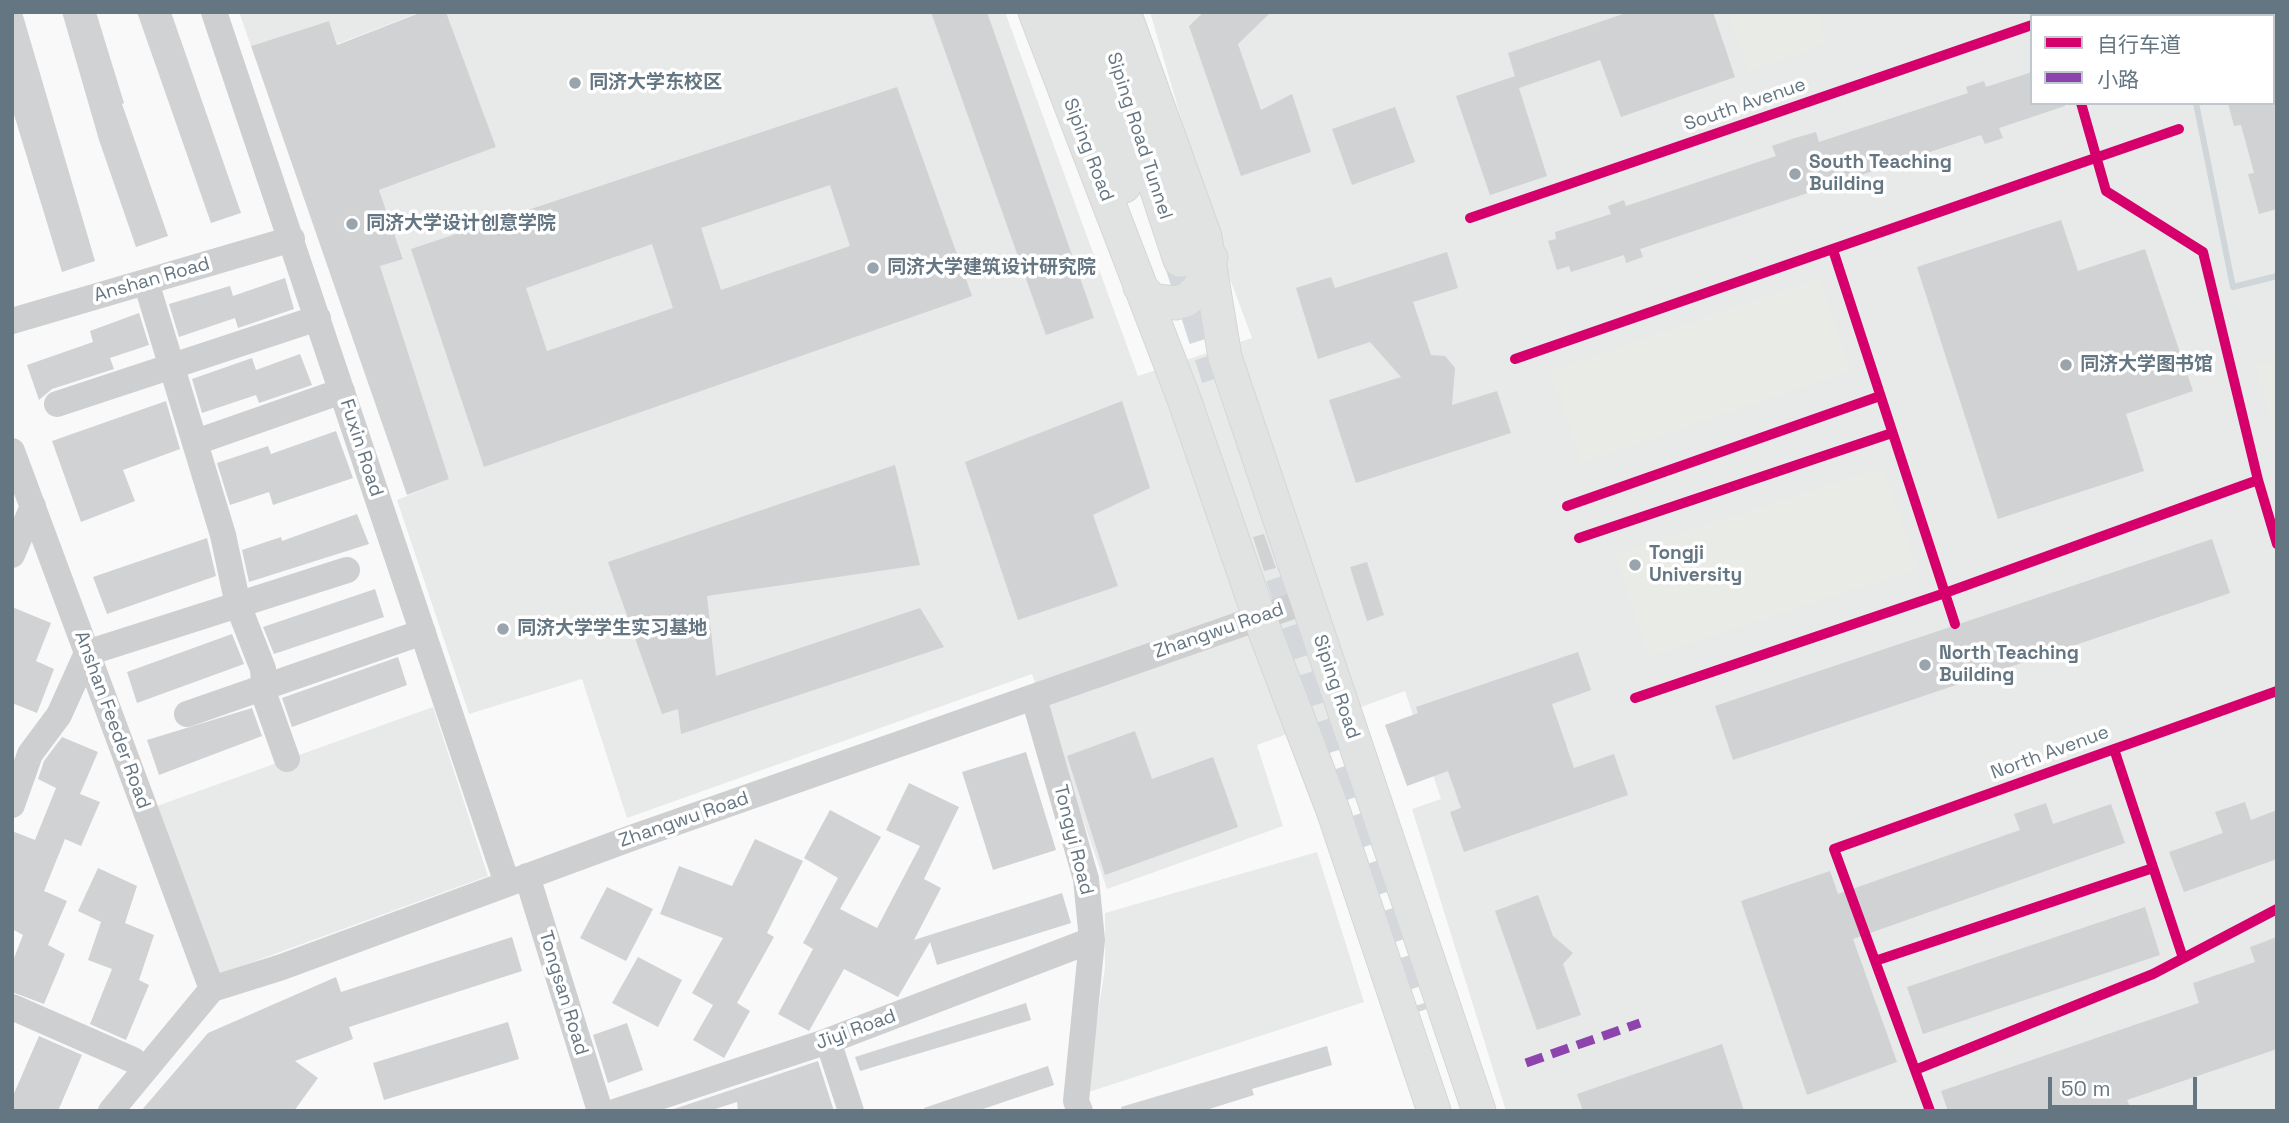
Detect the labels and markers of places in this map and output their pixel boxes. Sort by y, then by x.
place label: 同济大学东校区 [589,72,722,94]
marker: 同济大学东校区 [567,75,583,91]
place label: South Teaching Building [1809,152,1952,196]
marker: South Teaching Building [1787,166,1803,182]
place label: 同济大学设计创意学院 [366,213,556,235]
marker: 同济大学设计创意学院 [344,216,360,232]
place label: 同济大学建筑设计研究院 [887,257,1096,279]
marker: 同济大学建筑设计研究院 [865,260,881,276]
place label: 同济大学图书馆 [2080,354,2213,376]
marker: 同济大学图书馆 [2058,357,2074,373]
place label: Tongji University [1649,543,1742,587]
marker: Tongji University [1627,557,1643,573]
place label: 同济大学学生实习基地 [517,618,707,640]
marker: 同济大学学生实习基地 [495,621,511,637]
place label: North Teaching Building [1939,643,2079,687]
marker: North Teaching Building [1917,657,1933,673]

